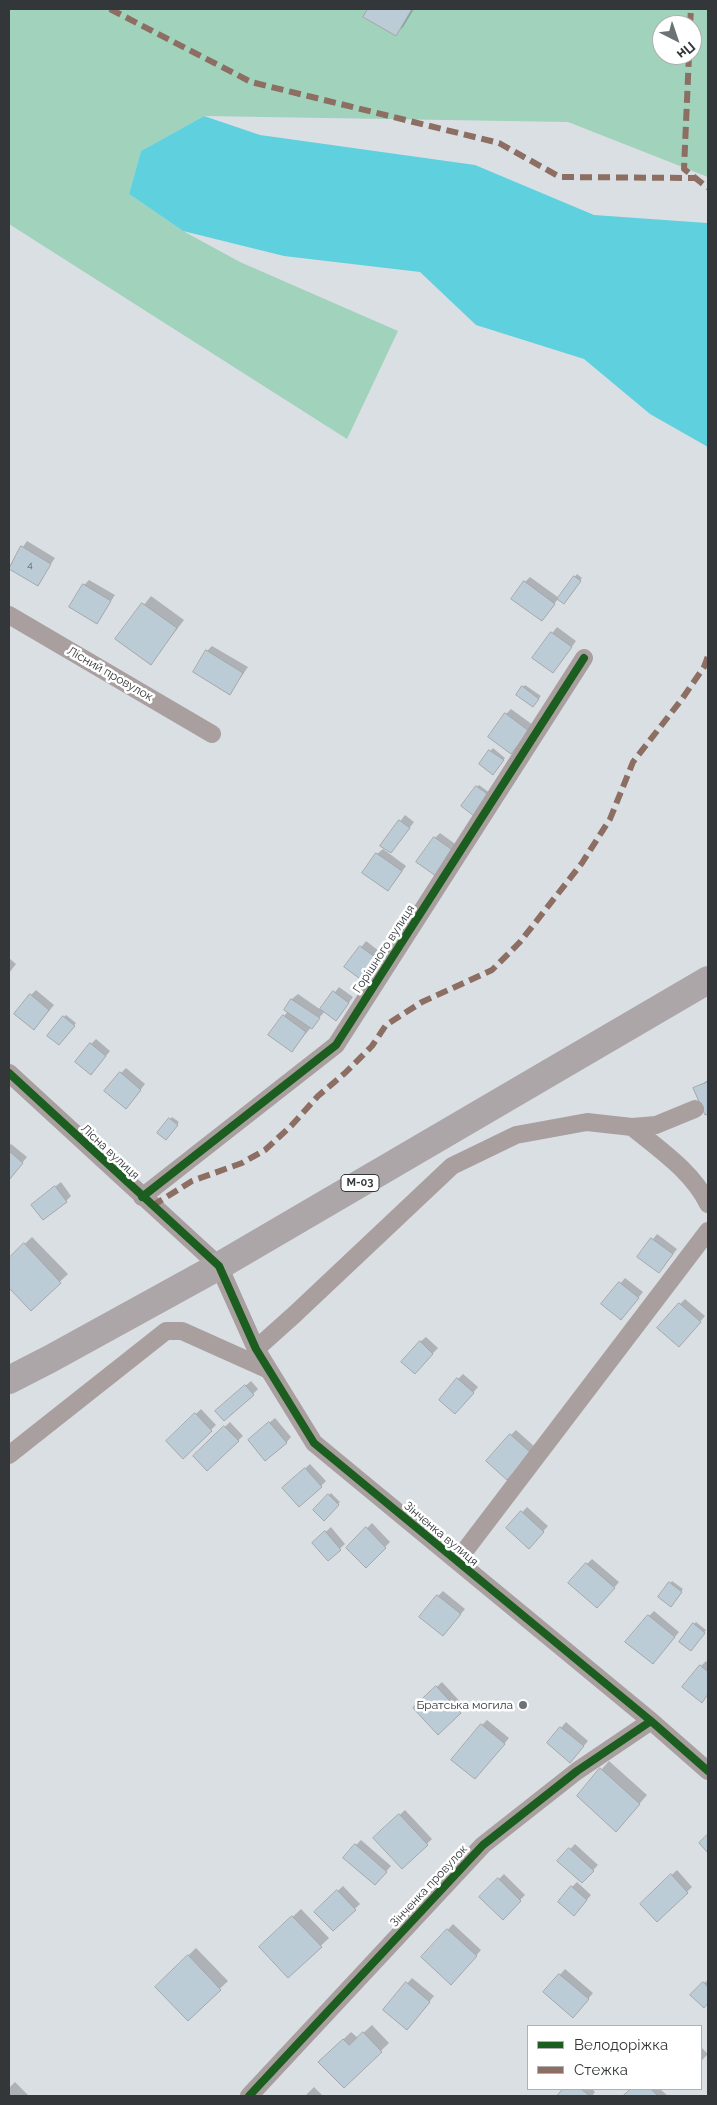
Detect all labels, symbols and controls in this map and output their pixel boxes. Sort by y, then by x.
north arrow [652,15,702,65]
text: Пн [674,38,698,63]
house number: 4 [27,559,33,571]
street label: Лісний провулок [65,644,155,704]
street label: Горішного вулиця [350,902,418,996]
street label: Лісна вулиця [78,1121,142,1183]
road number: М-03 [341,1174,379,1192]
street label: Зінченка вулиця [401,1499,481,1569]
place label: Братська могила [416,1698,513,1712]
marker: Братська могила [517,1699,529,1711]
street label: Зінченка провулок [387,1842,471,1930]
legend [527,2025,702,2090]
text: Велодоріжка [574,2036,668,2054]
text: Стежка [574,2061,628,2079]

